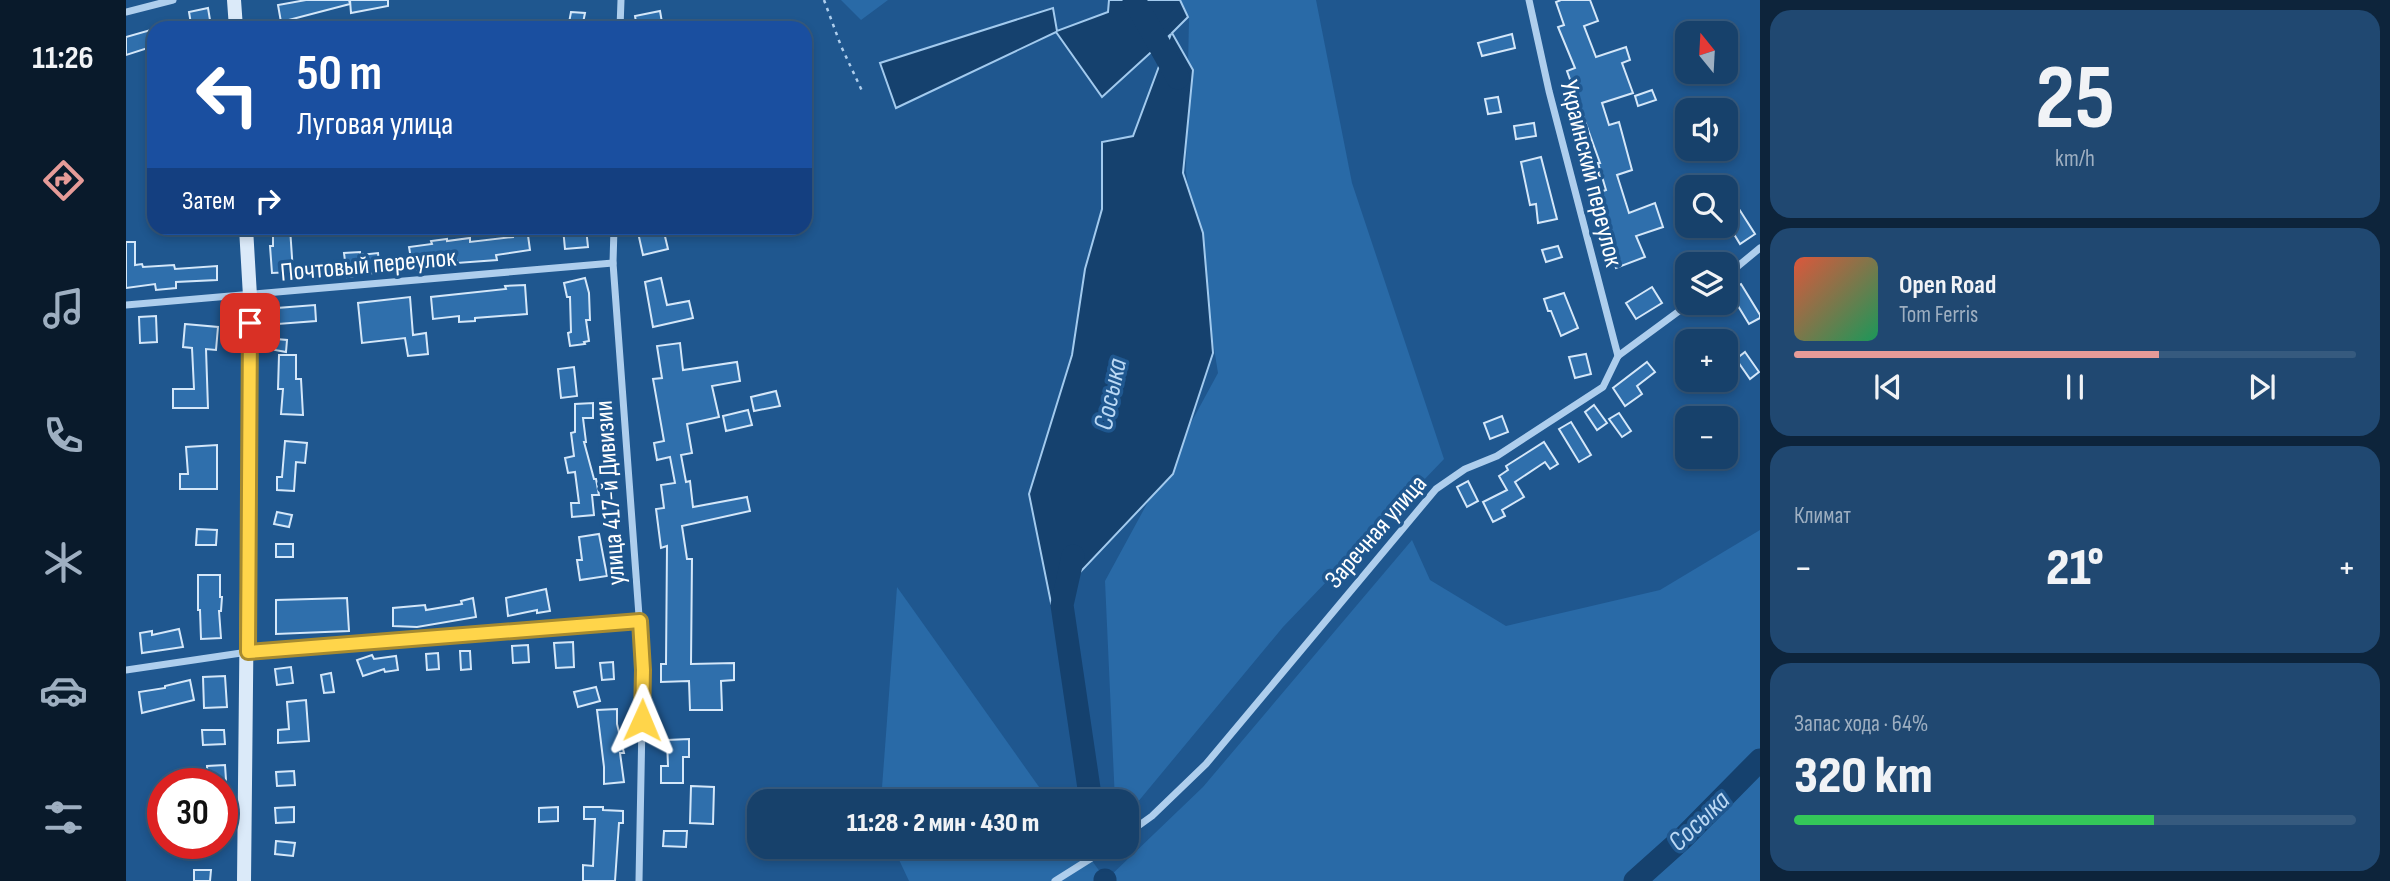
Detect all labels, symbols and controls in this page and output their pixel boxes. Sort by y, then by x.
north arrow [1675,21,1738,84]
map controls [1675,21,1738,469]
text: 11:26 [32,39,94,78]
text: 50 m [297,45,382,104]
text: 25 [2035,45,2115,154]
icon: left [182,49,273,140]
street label: Украинский переулок [1552,77,1629,270]
button: sound [1675,98,1738,161]
text: Луговая улица [297,105,453,144]
text: km/h [2055,145,2095,173]
icon: directions [39,156,88,205]
button: search [1675,175,1738,238]
icon: right [249,182,287,220]
text: Затем [182,186,235,217]
street label: Почтовый переулок [279,242,457,289]
button: layers [1675,252,1738,315]
text: Open Road [1899,270,1996,301]
icon: music [39,284,88,333]
pin [220,293,280,353]
text: Tom Ferris [1899,301,1978,329]
icon: arrive [231,304,269,342]
button: + [1675,329,1738,392]
water label: Сосыка [1087,355,1134,433]
icon: previous [1869,368,1907,406]
icon: pause [2056,368,2094,406]
icon: next [2243,368,2281,406]
street label: улица 417-й Дивизии [589,399,632,586]
button: − [1675,406,1738,469]
icon: phone [39,411,88,460]
street label: Заречная улица [1319,469,1434,595]
text: Климат [1794,502,1851,530]
text: 21° [2046,537,2104,600]
icon: climate [39,538,88,587]
text: − [1794,546,1813,591]
text: + [2337,546,2356,591]
icon: car [39,666,88,715]
position arrow [605,683,679,757]
text: Запас хода · 64% [1794,710,1929,738]
text: 320 km [1794,745,1933,808]
speed limit sign: 30 [147,768,238,859]
water label: Сосыка [1661,784,1737,858]
icon: filters [39,793,88,842]
text: 11:28 · 2 мин · 430 m [847,808,1039,839]

